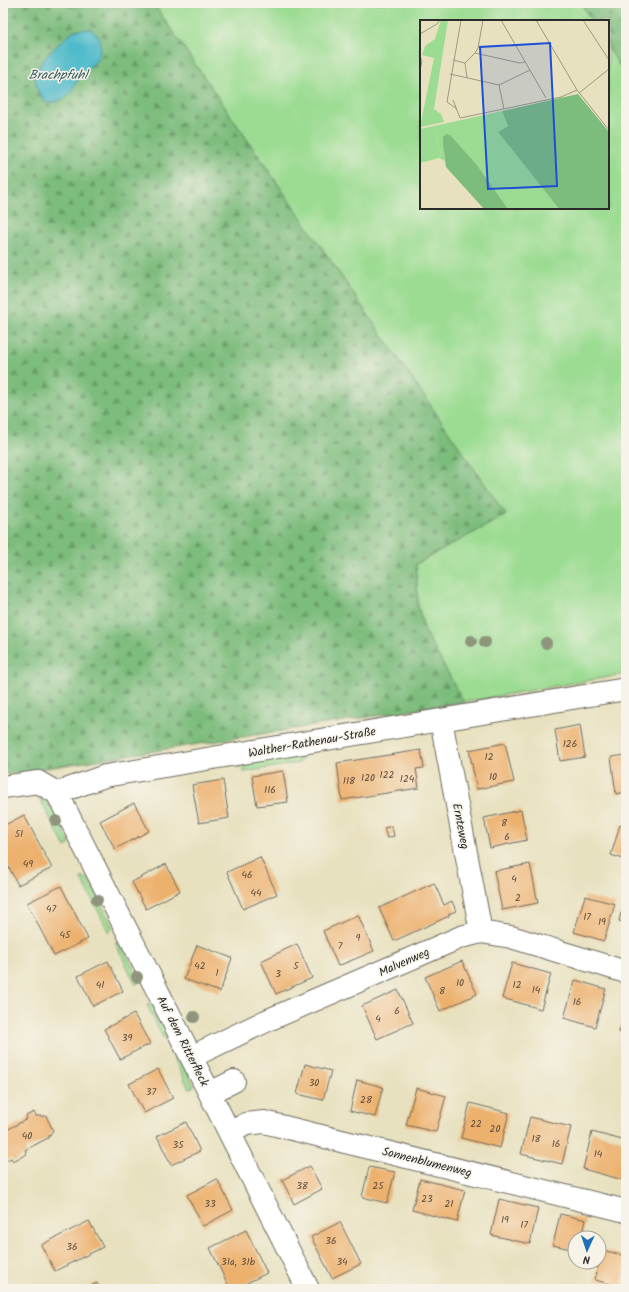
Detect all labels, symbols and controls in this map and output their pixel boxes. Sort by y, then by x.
inset map [420,20,609,209]
water label: Brachpfuhl [29,65,90,86]
street label: Walther-Rathenau-Straße [247,722,378,763]
house number: 126 [563,736,577,752]
house number: 12 [485,749,494,765]
house number: 122 [380,767,395,783]
house number: 10 [489,769,497,785]
house number: 120 [361,770,375,786]
house number: 124 [400,771,415,787]
house number: 118 [343,773,356,789]
house number: 116 [264,782,276,798]
street label: Ernteweg [447,801,474,851]
house number: 8 [501,815,508,831]
house number: 51 [15,826,23,842]
house number: 6 [504,829,510,845]
house number: 49 [23,856,33,872]
house number: 46 [241,867,253,883]
house number: 4 [511,871,517,887]
house number: 44 [250,885,262,901]
house number: 2 [515,890,521,906]
house number: 47 [46,901,56,917]
house number: 17 [583,909,591,925]
house number: 19 [598,914,606,930]
house number: 45 [60,927,71,943]
house number: 9 [356,930,361,946]
house number: 7 [338,938,343,954]
street label: Malvenweg [376,943,433,982]
house number: 42 [194,958,206,974]
house number: 5 [293,958,299,974]
house number: 1 [215,965,219,981]
house number: 3 [275,966,281,982]
house number: 10 [456,975,464,991]
house number: 41 [96,977,104,993]
house number: 12 [513,977,522,993]
house number: 14 [532,982,541,998]
house number: 8 [439,983,446,999]
street label: Auf dem Ritterfleck [151,993,214,1090]
house number: 16 [573,994,581,1010]
house number: 6 [394,1003,400,1019]
house number: 4 [375,1011,381,1027]
house number: 39 [122,1030,132,1046]
house number: 30 [309,1075,319,1091]
house number: 37 [146,1084,157,1100]
house number: 28 [360,1092,373,1108]
house number: 22 [470,1116,482,1132]
house number: 20 [490,1121,500,1137]
house number: 40 [22,1128,32,1144]
house number: 18 [531,1131,542,1147]
house number: 16 [552,1136,560,1152]
house number: 35 [172,1137,184,1153]
street label: Sonnenblumenweg [380,1142,474,1183]
house number: 14 [594,1146,603,1162]
house number: 38 [296,1178,309,1194]
house number: 25 [372,1178,384,1194]
house number: 23 [421,1191,433,1207]
house number: 33 [204,1196,216,1212]
house number: 21 [445,1196,453,1212]
house number: 19 [501,1212,509,1228]
house number: 17 [520,1217,528,1233]
north arrow [567,1230,607,1270]
house number: 36 [325,1233,337,1249]
house number: 36 [66,1239,78,1255]
text: N [583,1250,590,1268]
house number: 31a, 31b [221,1254,256,1270]
house number: 34 [336,1254,348,1270]

